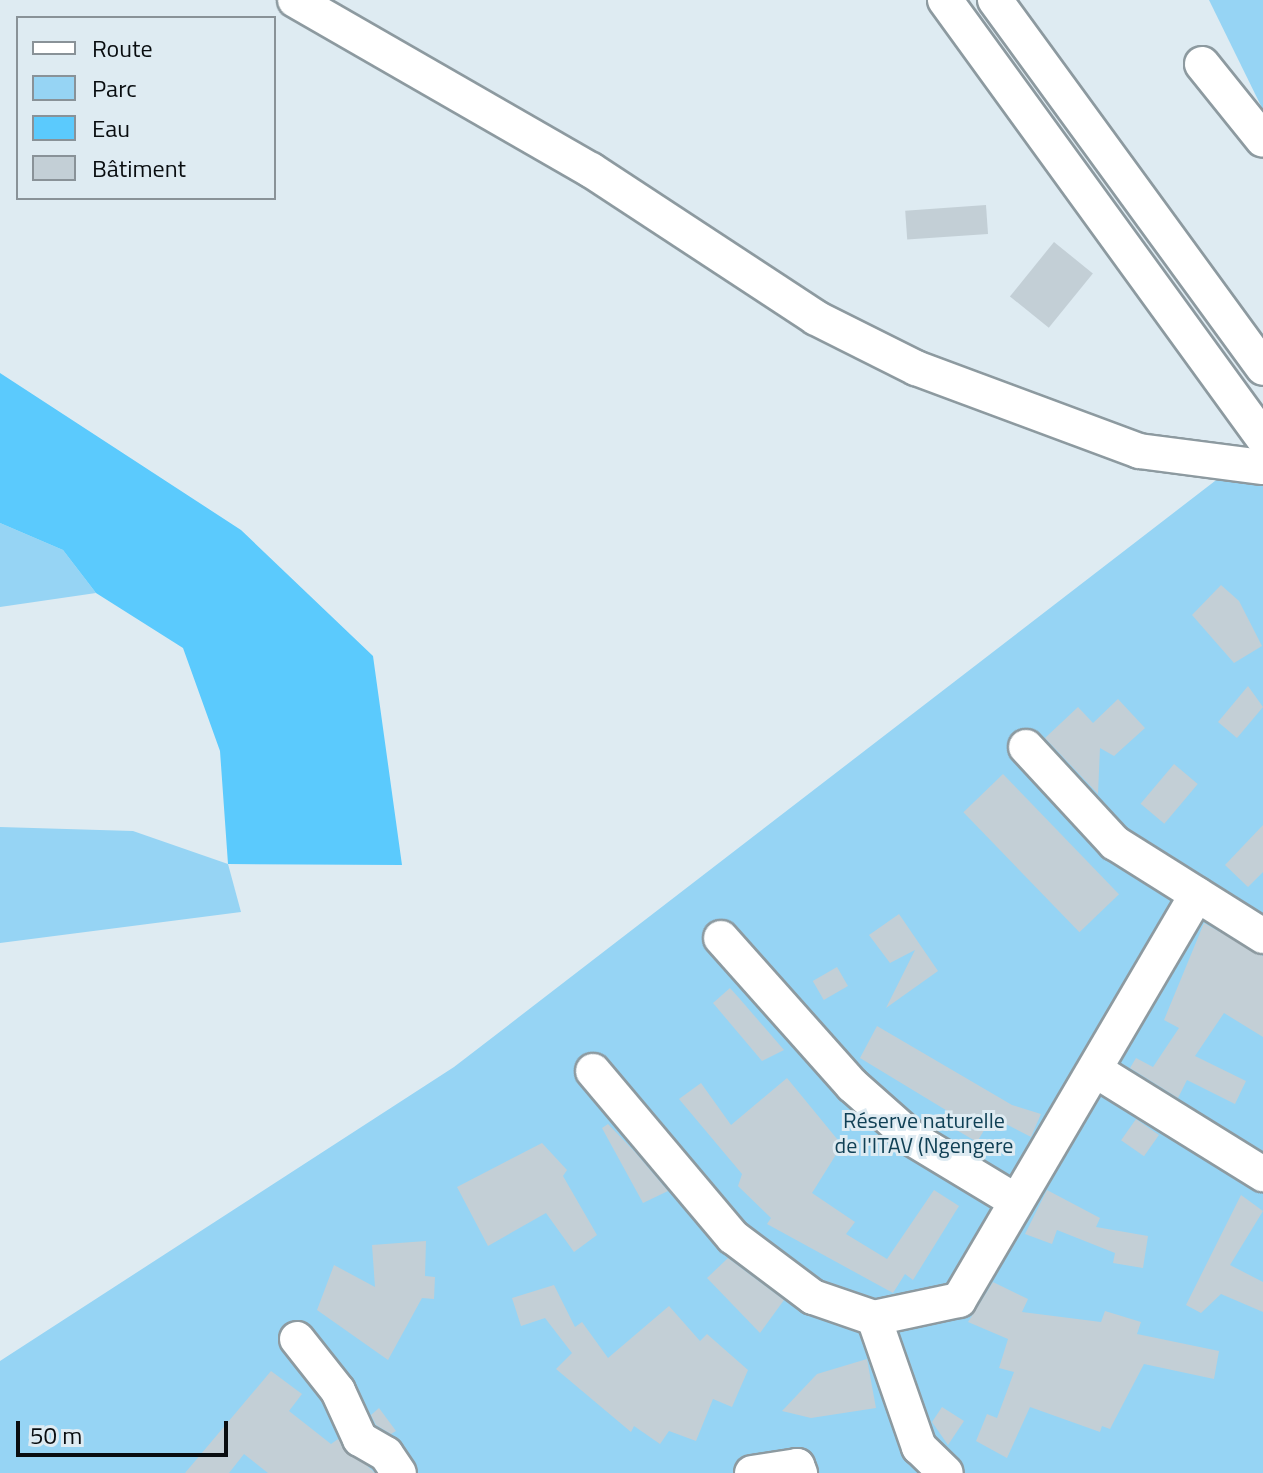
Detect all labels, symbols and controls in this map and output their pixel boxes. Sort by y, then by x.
legend [16,16,276,200]
text: Route [92,30,153,66]
text: Parc [92,70,137,106]
text: Eau [92,110,130,146]
text: Bâtiment [92,150,186,186]
park label: Réserve naturelle de l'ITAV (Ngengere [835,1107,1013,1158]
scale bar [20,1405,232,1455]
text: 50 m [30,1417,82,1453]

